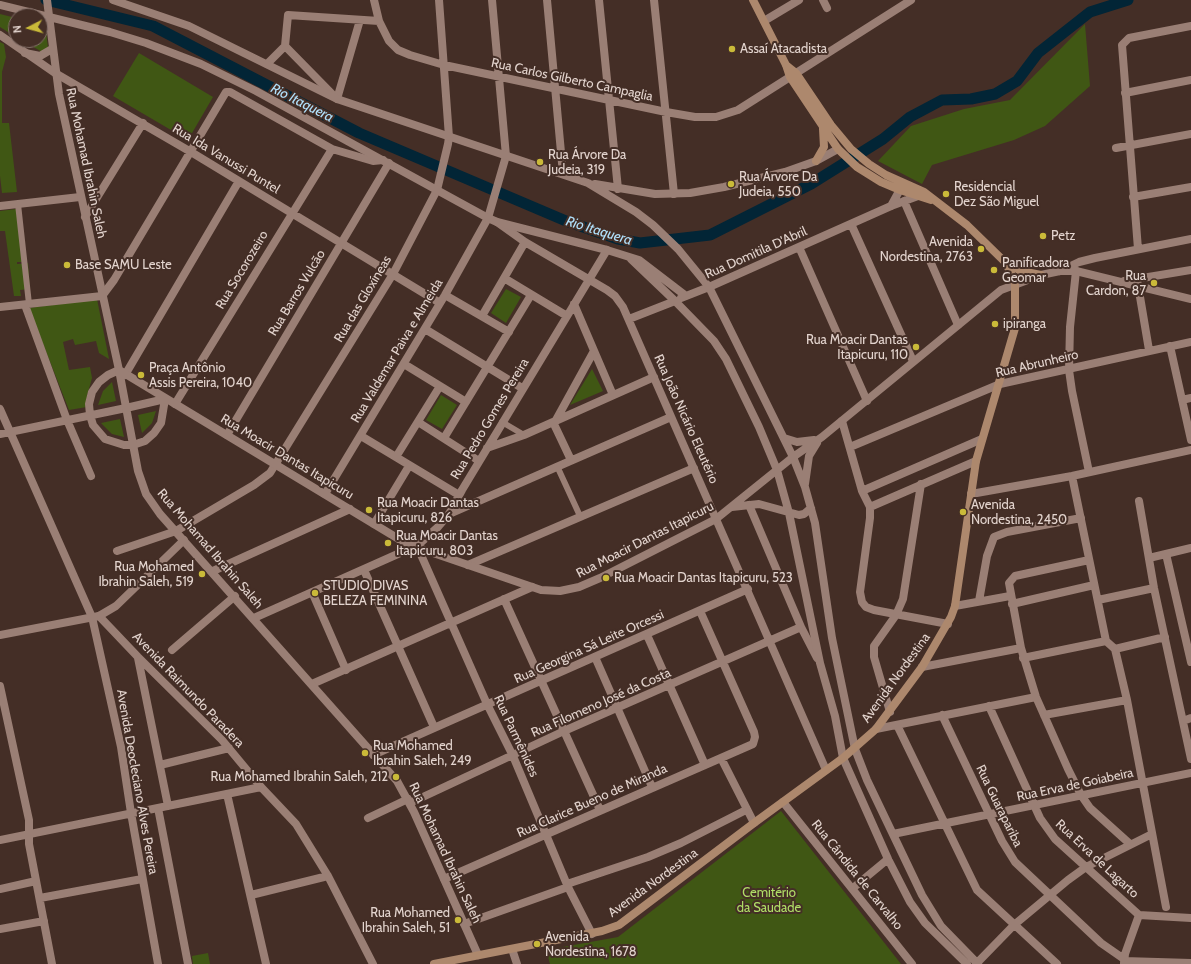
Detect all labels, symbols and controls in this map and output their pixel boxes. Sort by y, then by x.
north arrow [8,8,48,48]
text: N [10,25,24,34]
place label: Assaí Atacadista [740,41,827,57]
marker: Assaí Atacadista [727,44,737,54]
street label: Rua Carlos Gilberto Campaglia [490,55,654,105]
water label: Rio Itaquera [268,80,336,126]
street label: Rua Mohamad Ibrahin Saleh [62,86,110,240]
street label: Rua Ida Vanussi Puntel [169,121,283,197]
place label: Rua Árvore Da Judeia, 319 [548,147,626,178]
marker: Rua Árvore Da Judeia, 319 [535,157,545,167]
place label: Rua Árvore Da Judeia, 550 [739,169,817,200]
marker: Rua Árvore Da Judeia, 550 [726,179,736,189]
place label: Residencial Dez São Miguel [954,179,1039,210]
marker: Residencial Dez São Miguel [941,189,951,199]
water label: Rio Itaquera [564,213,634,249]
street label: Rua Domitila D'Abril [703,224,809,282]
street label: Rua Socorozeiro [212,228,272,312]
place label: Petz [1051,228,1075,244]
marker: Petz [1038,231,1048,241]
place label: Avenida Nordestina, 2763 [880,234,973,265]
marker: Avenida Nordestina, 2763 [976,244,986,254]
street label: Rua Barros Vulcão [265,247,329,339]
street label: Rua das Gloxíneas [331,253,395,345]
place label: Panificadora Geomar [1002,255,1069,286]
place label: Base SAMU Leste [75,257,172,273]
marker: Base SAMU Leste [62,260,72,270]
marker: Panificadora Geomar [989,265,999,275]
place label: Rua Cardon, 87 [1086,268,1146,299]
street label: Rua Valdemar Paiva e Almeida [348,276,446,426]
marker: Rua Cardon, 87 [1149,278,1159,288]
place label: ipiranga [1003,316,1046,332]
marker: ipiranga [990,319,1000,329]
place label: Rua Moacir Dantas Itapicuru, 110 [806,332,908,363]
marker: Rua Moacir Dantas Itapicuru, 110 [911,342,921,352]
street label: Rua Abrunheiro [994,347,1080,381]
street label: Rua João Nicário Eleutério [650,352,722,486]
street label: Rua Pedro Gomes Pereira [448,356,532,482]
place label: Praça Antônio Assis Pereira, 1040 [149,360,252,391]
marker: Praça Antônio Assis Pereira, 1040 [136,370,146,380]
street label: Rua Moacir Dantas Itapicuru [218,411,356,503]
street label: Rua Mohamad Ibrahin Saleh [154,486,266,612]
place label: Rua Moacir Dantas Itapicuru, 826 [377,495,479,526]
place label: Avenida Nordestina, 2450 [971,497,1067,528]
street label: Rua Moacir Dantas Itapicuru [574,498,716,582]
marker: Rua Moacir Dantas Itapicuru, 826 [364,505,374,515]
marker: Avenida Nordestina, 2450 [958,507,968,517]
place label: Rua Moacir Dantas Itapicuru, 803 [396,528,498,559]
marker: Rua Moacir Dantas Itapicuru, 803 [383,538,393,548]
place label: Rua Mohamed Ibrahin Saleh, 519 [98,559,194,590]
marker: Rua Mohamed Ibrahin Saleh, 519 [197,569,207,579]
place label: Rua Moacir Dantas Itapicuru, 523 [614,570,793,586]
marker: Rua Moacir Dantas Itapicuru, 523 [601,573,611,583]
place label: STUDIO DIVAS BELEZA FEMININA [323,578,427,609]
marker: STUDIO DIVAS BELEZA FEMININA [310,588,320,598]
street label: Rua Georgina Sá Leite Orcessi [512,607,666,687]
street label: Avenida Raimundo Paradera [129,629,247,751]
street label: Avenida Nordestina [858,630,934,726]
street label: Rua Filomeno José da Costa [529,665,673,741]
street label: Avenida Deocleciano Alves Pereira [113,688,161,876]
street label: Rua Parmênides [490,693,542,779]
place label: Rua Mohamed Ibrahin Saleh, 249 [373,738,472,769]
marker: Rua Mohamed Ibrahin Saleh, 249 [360,748,370,758]
street label: Rua Clarice Bueno de Miranda [515,761,669,841]
street label: Rua Guarapariba [972,762,1026,850]
street label: Rua Erva de Goiabeira [1015,765,1135,805]
place label: Rua Mohamed Ibrahin Saleh, 212 [211,769,388,785]
marker: Rua Mohamed Ibrahin Saleh, 212 [391,772,401,782]
street label: Rua Mohamad Ibrahin Saleh [405,780,485,926]
street label: Rua Erva de Lagarto [1052,816,1142,902]
street label: Rua Cândida de Carvalho [808,817,906,933]
street label: Avenida Nordestina [605,845,701,921]
park label: Cemitério da Saudade [737,885,801,916]
place label: Rua Mohamed Ibrahin Saleh, 51 [362,905,450,936]
marker: Rua Mohamed Ibrahin Saleh, 51 [453,915,463,925]
place label: Avenida Nordestina, 1678 [545,929,637,960]
marker: Avenida Nordestina, 1678 [532,939,542,949]

